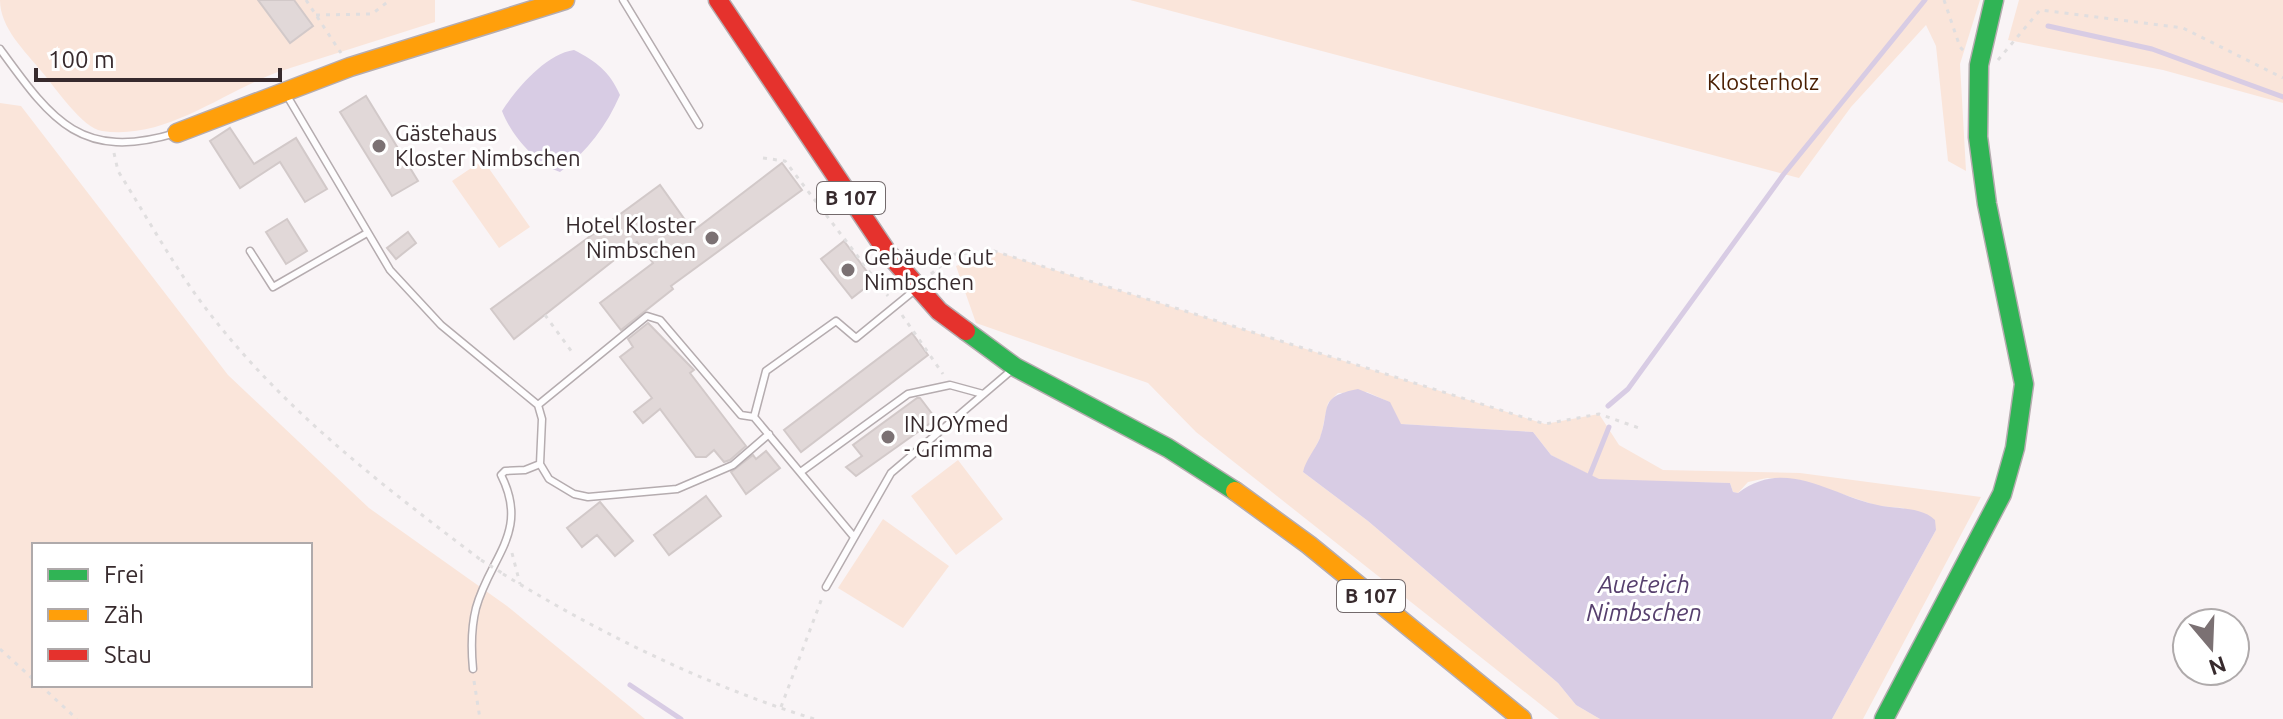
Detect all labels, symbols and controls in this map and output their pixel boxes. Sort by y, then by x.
scale bar [36,32,280,82]
text: 100 m [48,46,115,73]
park label: Klosterholz [1707,69,1819,94]
place label: Gästehaus Kloster Nimbschen [395,120,581,170]
marker: Gästehaus Kloster Nimbschen [370,137,388,155]
road number: B 107 [817,182,885,214]
place label: Hotel Kloster Nimbschen [566,212,697,262]
marker: Hotel Kloster Nimbschen [703,229,721,247]
place label: Gebäude Gut Nimbschen [864,244,994,294]
marker: Gebäude Gut Nimbschen [839,261,857,279]
place label: INJOYmed - Grimma [904,411,1009,461]
marker: INJOYmed - Grimma [879,428,897,446]
legend [32,543,312,687]
text: Frei [104,561,144,588]
water label: Aueteich Nimbschen [1586,571,1702,626]
road number: B 107 [1337,580,1405,612]
text: Zäh [104,601,144,628]
north arrow [2171,607,2251,687]
text: Stau [104,641,152,668]
text: N [2206,652,2230,681]

